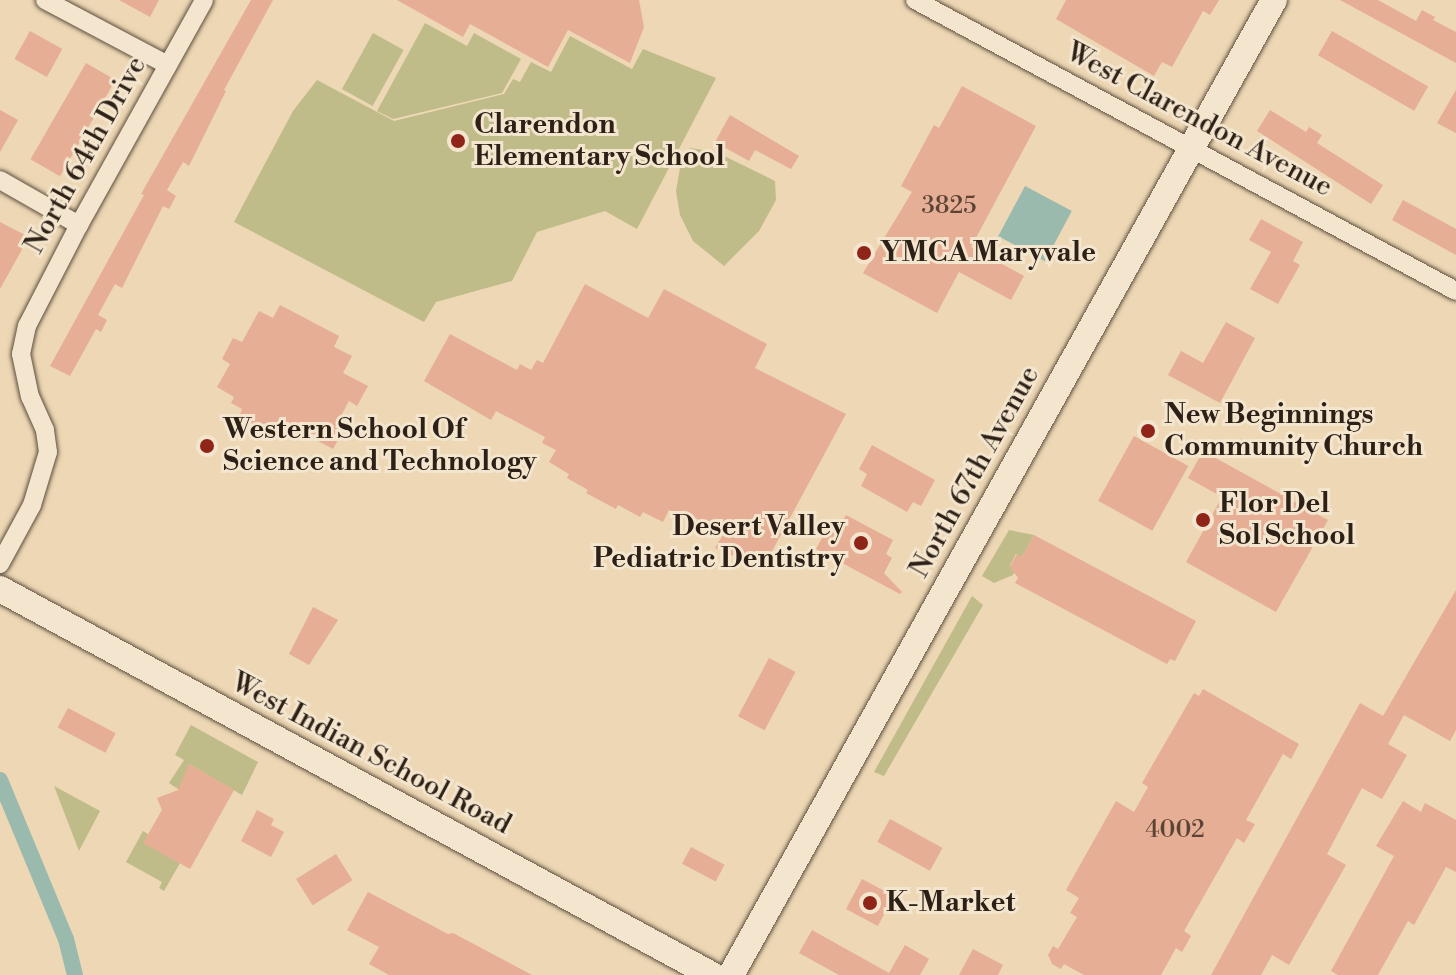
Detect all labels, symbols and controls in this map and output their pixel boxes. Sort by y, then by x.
street label: West Clarendon Avenue [1060,36,1338,204]
street label: North 64th Drive [18,51,154,259]
place label: Clarendon Elementary School [474,108,725,174]
marker: Clarendon Elementary School [449,132,467,150]
house number: 3825 [922,193,976,221]
place label: YMCA Maryvale [880,236,1096,270]
marker: YMCA Maryvale [855,244,873,262]
street label: North 67th Avenue [903,360,1047,584]
place label: New Beginnings Community Church [1164,398,1423,464]
place label: Western School Of Science and Technology [223,413,537,479]
marker: New Beginnings Community Church [1139,422,1157,440]
marker: Western School Of Science and Technology [198,437,216,455]
place label: Flor Del Sol School [1219,487,1355,553]
place label: Desert Valley Pediatric Dentistry [593,510,845,576]
marker: Flor Del Sol School [1194,511,1212,529]
marker: Desert Valley Pediatric Dentistry [852,534,870,552]
street label: West Indian School Road [225,666,517,842]
house number: 4002 [1145,817,1205,845]
place label: K-Market [886,886,1015,920]
marker: K-Market [861,894,879,912]

